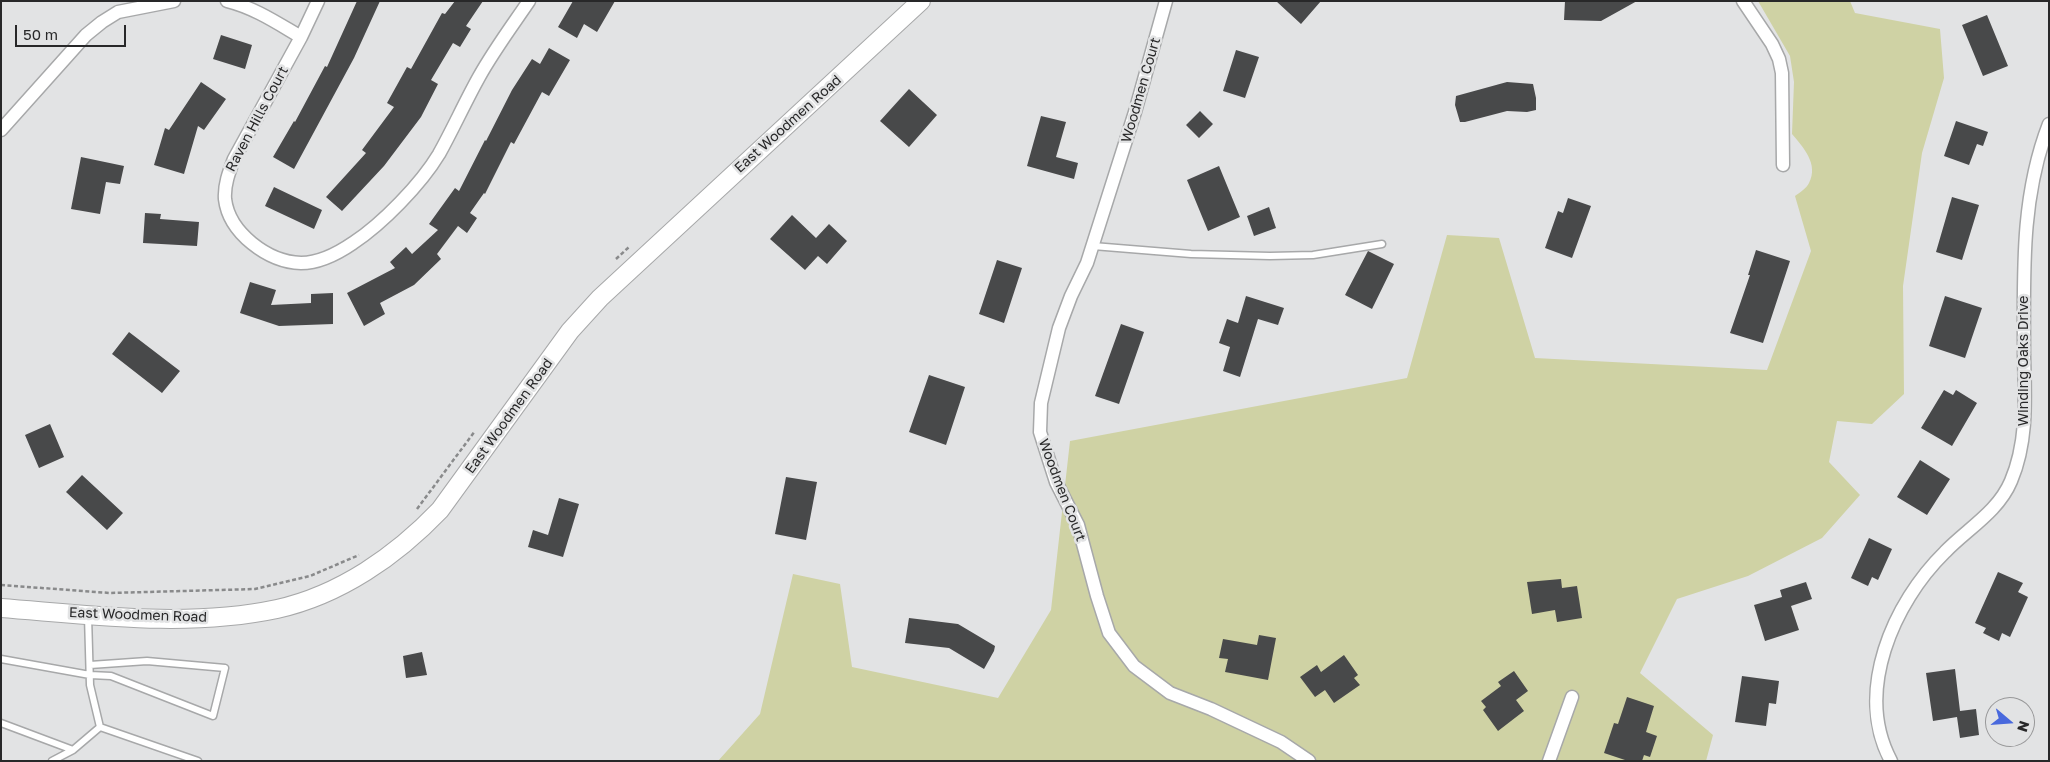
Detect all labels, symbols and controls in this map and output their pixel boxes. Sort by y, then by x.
scale bar [18,15,129,47]
text: 50 m [23,25,58,43]
street label: Woodmen Court [1118,35,1164,145]
street label: Raven Hills Court [222,63,292,175]
street label: East Woodmen Road [731,72,845,176]
street label: Winding Oaks Drive [2016,296,2032,426]
street label: East Woodmen Road [462,355,556,477]
street label: Woodmen Court [1035,436,1089,544]
street label: East Woodmen Road [69,604,207,626]
north arrow [1985,697,2035,747]
text: N [2014,719,2034,734]

